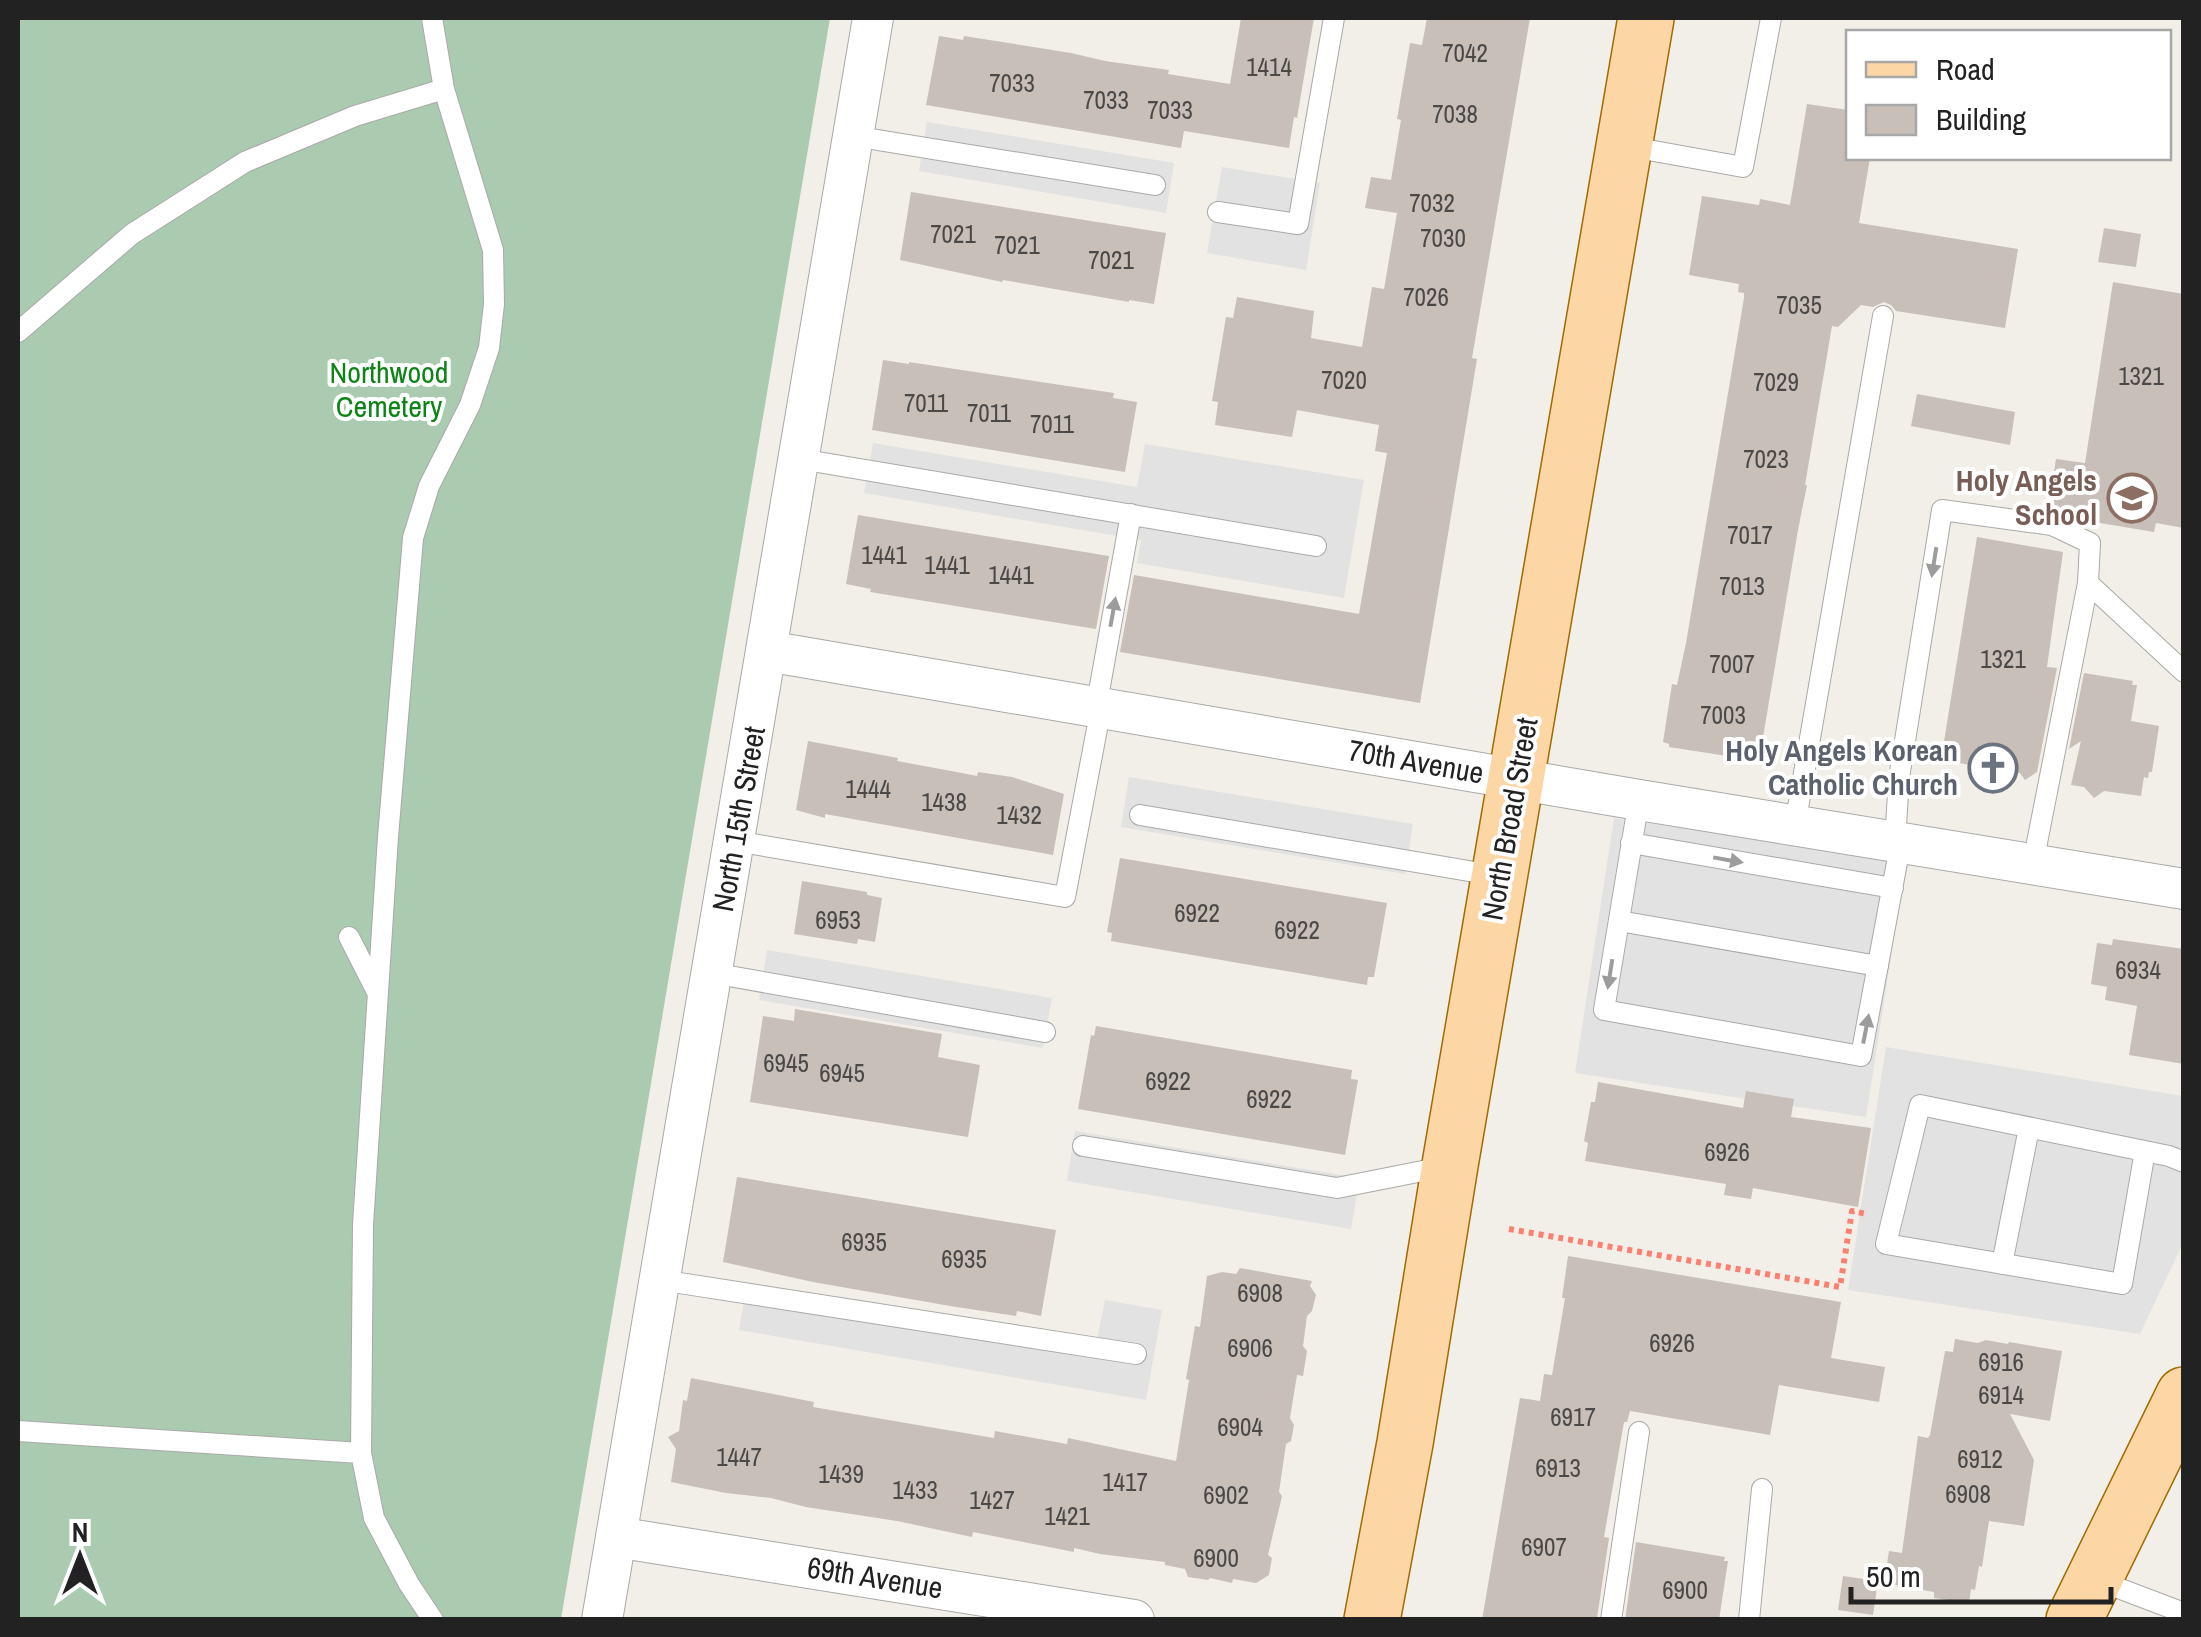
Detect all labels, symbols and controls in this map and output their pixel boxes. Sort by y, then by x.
legend [1846,30,2171,160]
house number: 7042 [1442,36,1488,70]
text: Road [1936,49,1995,89]
house number: 1414 [1246,50,1292,84]
house number: 7033 [989,66,1035,100]
house number: 7033 [1083,83,1129,117]
house number: 7033 [1147,93,1193,127]
house number: 7038 [1432,97,1478,131]
text: Building [1936,99,2027,139]
house number: 7032 [1409,186,1455,220]
house number: 7021 [930,217,976,251]
house number: 7030 [1420,221,1466,255]
house number: 7021 [994,228,1040,262]
house number: 7021 [1088,243,1134,277]
house number: 7026 [1403,280,1449,314]
house number: 7035 [1776,288,1822,322]
park label: Northwood Cemetery [330,352,448,426]
house number: 1321 [2118,359,2164,393]
house number: 7020 [1321,363,1367,397]
house number: 7029 [1753,365,1799,399]
house number: 7011 [904,386,949,420]
house number: 7011 [967,396,1012,430]
house number: 7011 [1030,407,1075,441]
house number: 7023 [1743,442,1789,476]
place label: Holy Angels School [1956,460,2097,534]
school or university icon: Holy Angels School [2106,472,2158,524]
house number: 7017 [1727,518,1773,552]
house number: 1441 [861,538,907,572]
one-way arrow [1926,547,1941,579]
house number: 1441 [924,548,970,582]
house number: 1441 [988,558,1034,592]
house number: 7013 [1719,569,1765,603]
one-way arrow [1106,596,1121,627]
house number: 1321 [1980,642,2026,676]
house number: 7007 [1709,647,1755,681]
house number: 7003 [1700,698,1746,732]
street label: North Broad Street [1472,714,1547,923]
street label: North 15th Street [702,723,774,915]
street label: 70th Avenue [1346,729,1487,793]
place label: Holy Angels Korean Catholic Church [1725,730,1958,804]
church icon: Holy Angels Korean Catholic Church [1967,742,2019,794]
house number: 1444 [845,772,891,806]
house number: 1438 [921,785,967,819]
house number: 1432 [996,798,1042,832]
one-way arrow [1712,853,1744,868]
house number: 6922 [1174,896,1220,930]
house number: 6953 [815,903,861,937]
house number: 6922 [1274,913,1320,947]
house number: 6934 [2115,953,2161,987]
one-way arrow [1602,959,1617,990]
one-way arrow [1859,1013,1874,1045]
house number: 6945 [763,1046,809,1080]
house number: 6945 [819,1056,865,1090]
house number: 6922 [1145,1064,1191,1098]
house number: 6922 [1246,1082,1292,1116]
house number: 6926 [1704,1135,1750,1169]
house number: 6935 [841,1225,887,1259]
house number: 6935 [941,1242,987,1276]
house number: 6908 [1237,1276,1283,1310]
house number: 6926 [1649,1326,1695,1360]
house number: 6906 [1227,1331,1273,1365]
house number: 6916 [1978,1345,2024,1379]
house number: 6914 [1978,1378,2024,1412]
house number: 6917 [1550,1400,1596,1434]
house number: 6904 [1217,1410,1263,1444]
house number: 1447 [716,1440,762,1474]
house number: 6912 [1957,1442,2003,1476]
house number: 6913 [1535,1451,1581,1485]
house number: 1439 [818,1457,864,1491]
house number: 1417 [1102,1465,1148,1499]
house number: 1433 [892,1473,938,1507]
house number: 6908 [1945,1477,1991,1511]
house number: 6902 [1203,1478,1249,1512]
house number: 1427 [969,1483,1015,1517]
house number: 1421 [1044,1499,1090,1533]
north arrow [30,1507,130,1607]
text: N [72,1513,88,1551]
house number: 6907 [1521,1530,1567,1564]
house number: 6900 [1193,1541,1239,1575]
scale bar [1851,1542,2111,1604]
street label: 69th Avenue [805,1547,946,1607]
text: 50 m [1866,1556,1921,1596]
house number: 6900 [1662,1573,1708,1607]

